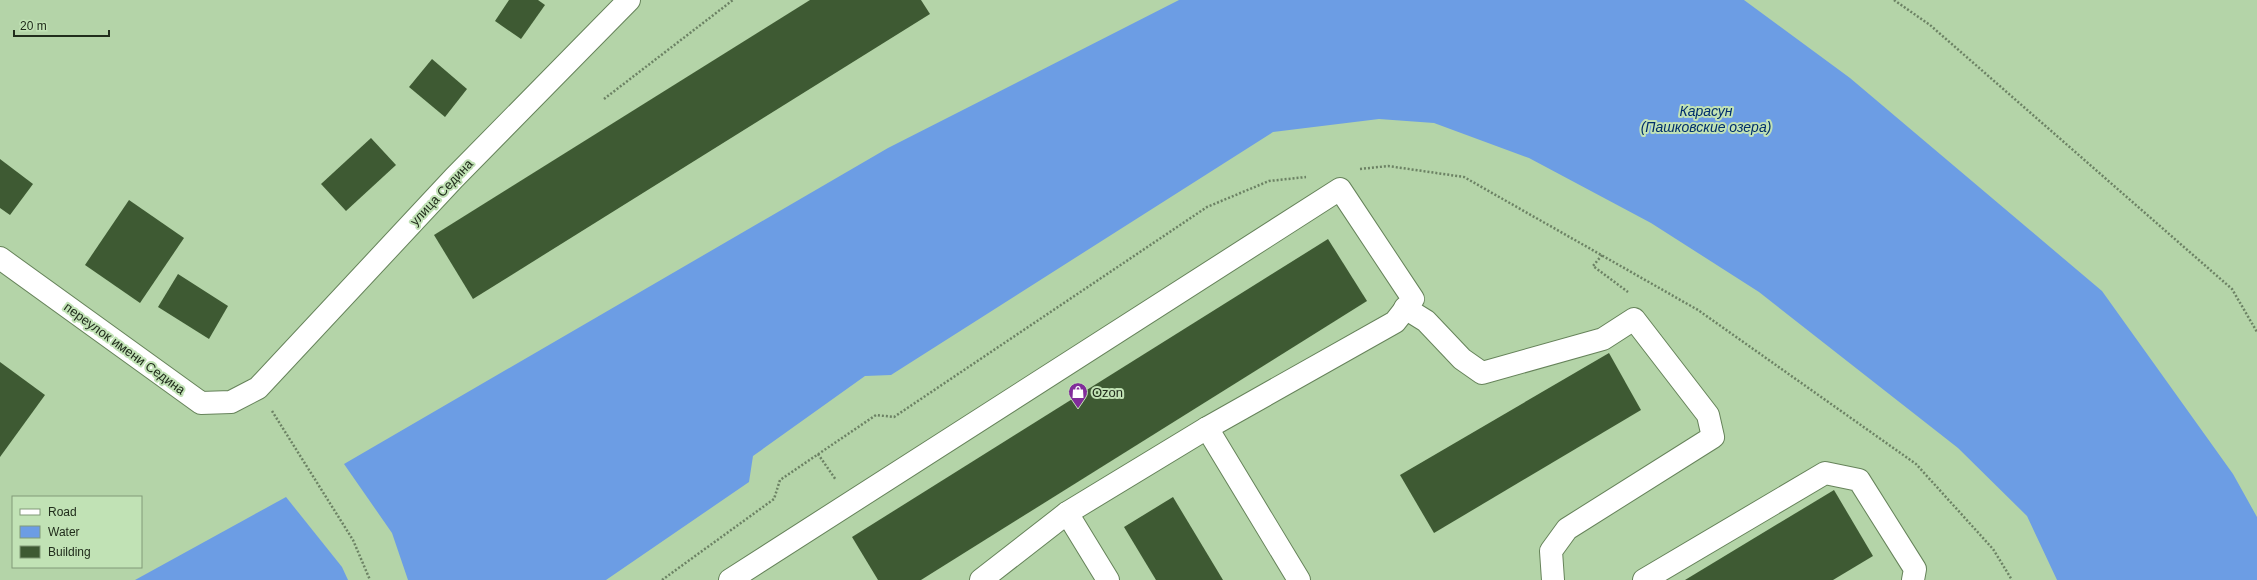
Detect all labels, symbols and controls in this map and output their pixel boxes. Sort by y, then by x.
scale bar [14,12,109,38]
text: 20 m [20,19,47,33]
water label: Карасун (Пашковские озера) [1641,103,1771,135]
street label: улица Седина [407,156,476,229]
street label: переулок имени Седина [61,299,189,398]
shop icon: Ozon [1067,381,1089,409]
place label: Ozon [1092,385,1123,400]
legend [12,496,142,568]
text: Road [48,505,77,519]
text: Water [48,525,80,539]
text: Building [48,545,91,559]

